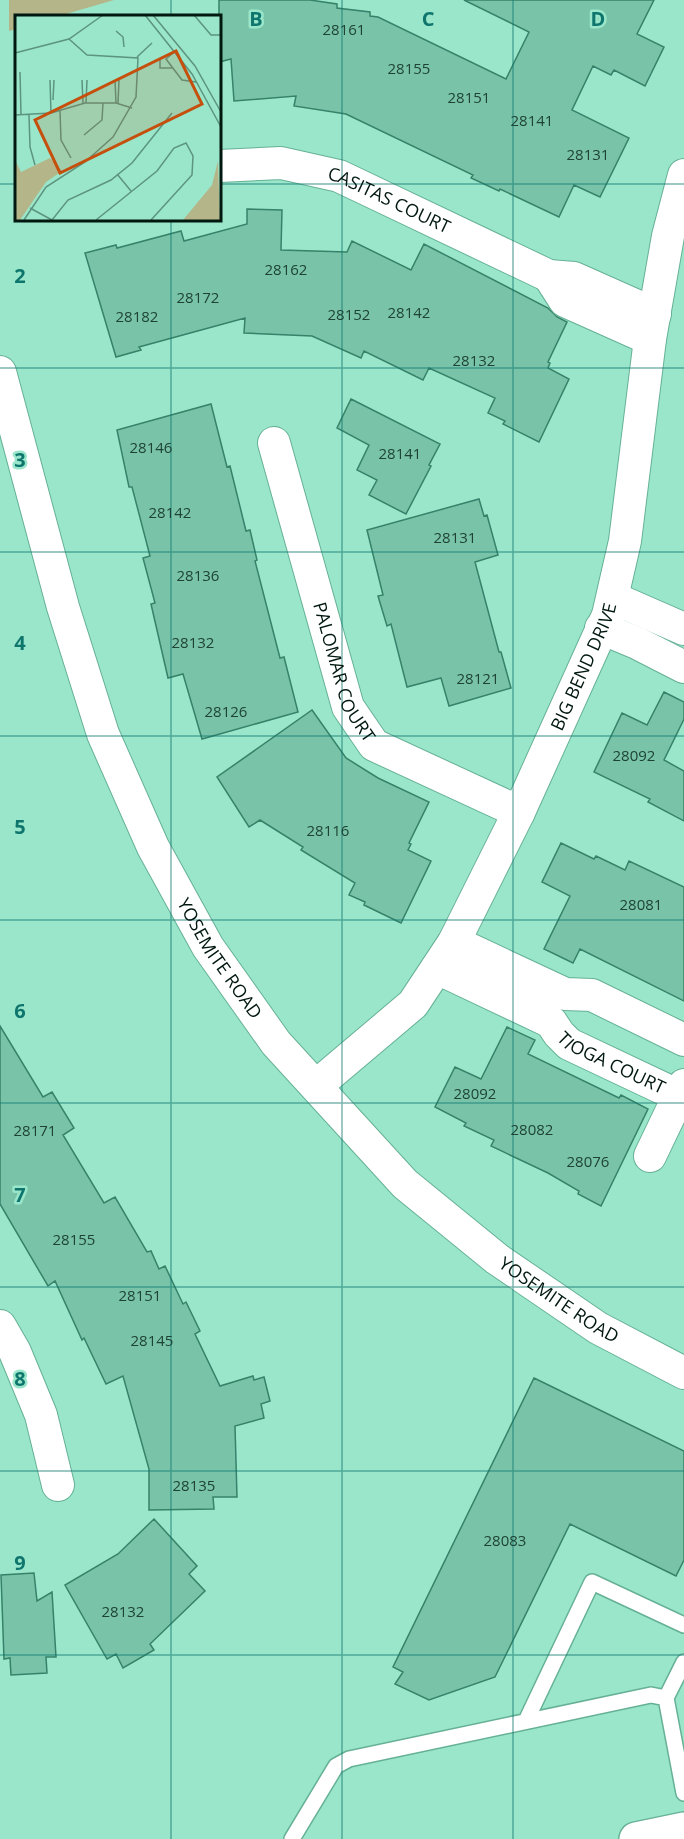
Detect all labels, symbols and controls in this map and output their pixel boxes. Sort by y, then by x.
text: B [249,5,263,32]
text: C [422,5,435,32]
text: D [591,5,605,32]
inset map [15,15,220,220]
house number: 28161 [323,19,365,39]
house number: 28155 [388,58,430,78]
house number: 28151 [448,87,490,107]
house number: 28141 [511,110,553,130]
house number: 28131 [567,144,609,164]
street label: CASITAS COURT [326,161,455,238]
house number: 28162 [265,259,307,279]
text: 2 [14,262,26,289]
house number: 28172 [177,287,219,307]
house number: 28142 [388,302,430,322]
house number: 28152 [328,304,370,324]
house number: 28182 [116,306,158,326]
house number: 28132 [453,350,495,370]
house number: 28146 [130,437,172,457]
house number: 28141 [379,443,421,463]
text: 3 [14,446,26,473]
house number: 28142 [149,502,191,522]
house number: 28131 [434,527,476,547]
house number: 28136 [177,565,219,585]
street label: PALOMAR COURT [308,599,381,746]
street label: BIG BEND DRIVE [544,601,621,734]
text: 4 [14,629,26,656]
house number: 28132 [172,632,214,652]
house number: 28121 [457,668,499,688]
house number: 28126 [205,701,247,721]
house number: 28092 [613,745,655,765]
text: 5 [14,813,26,840]
house number: 28116 [307,820,349,840]
street label: YOSEMITE ROAD [172,894,268,1023]
house number: 28081 [620,894,662,914]
text: 6 [14,997,26,1024]
street label: TIOGA COURT [552,1026,670,1099]
house number: 28092 [454,1083,496,1103]
house number: 28082 [511,1119,553,1139]
house number: 28171 [14,1120,56,1140]
house number: 28076 [567,1151,609,1171]
text: 7 [14,1181,26,1208]
house number: 28155 [53,1229,95,1249]
street label: YOSEMITE ROAD [495,1251,623,1348]
house number: 28151 [119,1285,161,1305]
house number: 28145 [131,1330,173,1350]
text: 8 [14,1365,26,1392]
house number: 28135 [173,1475,215,1495]
house number: 28083 [484,1530,526,1550]
text: 9 [14,1549,26,1576]
house number: 28132 [102,1601,144,1621]

